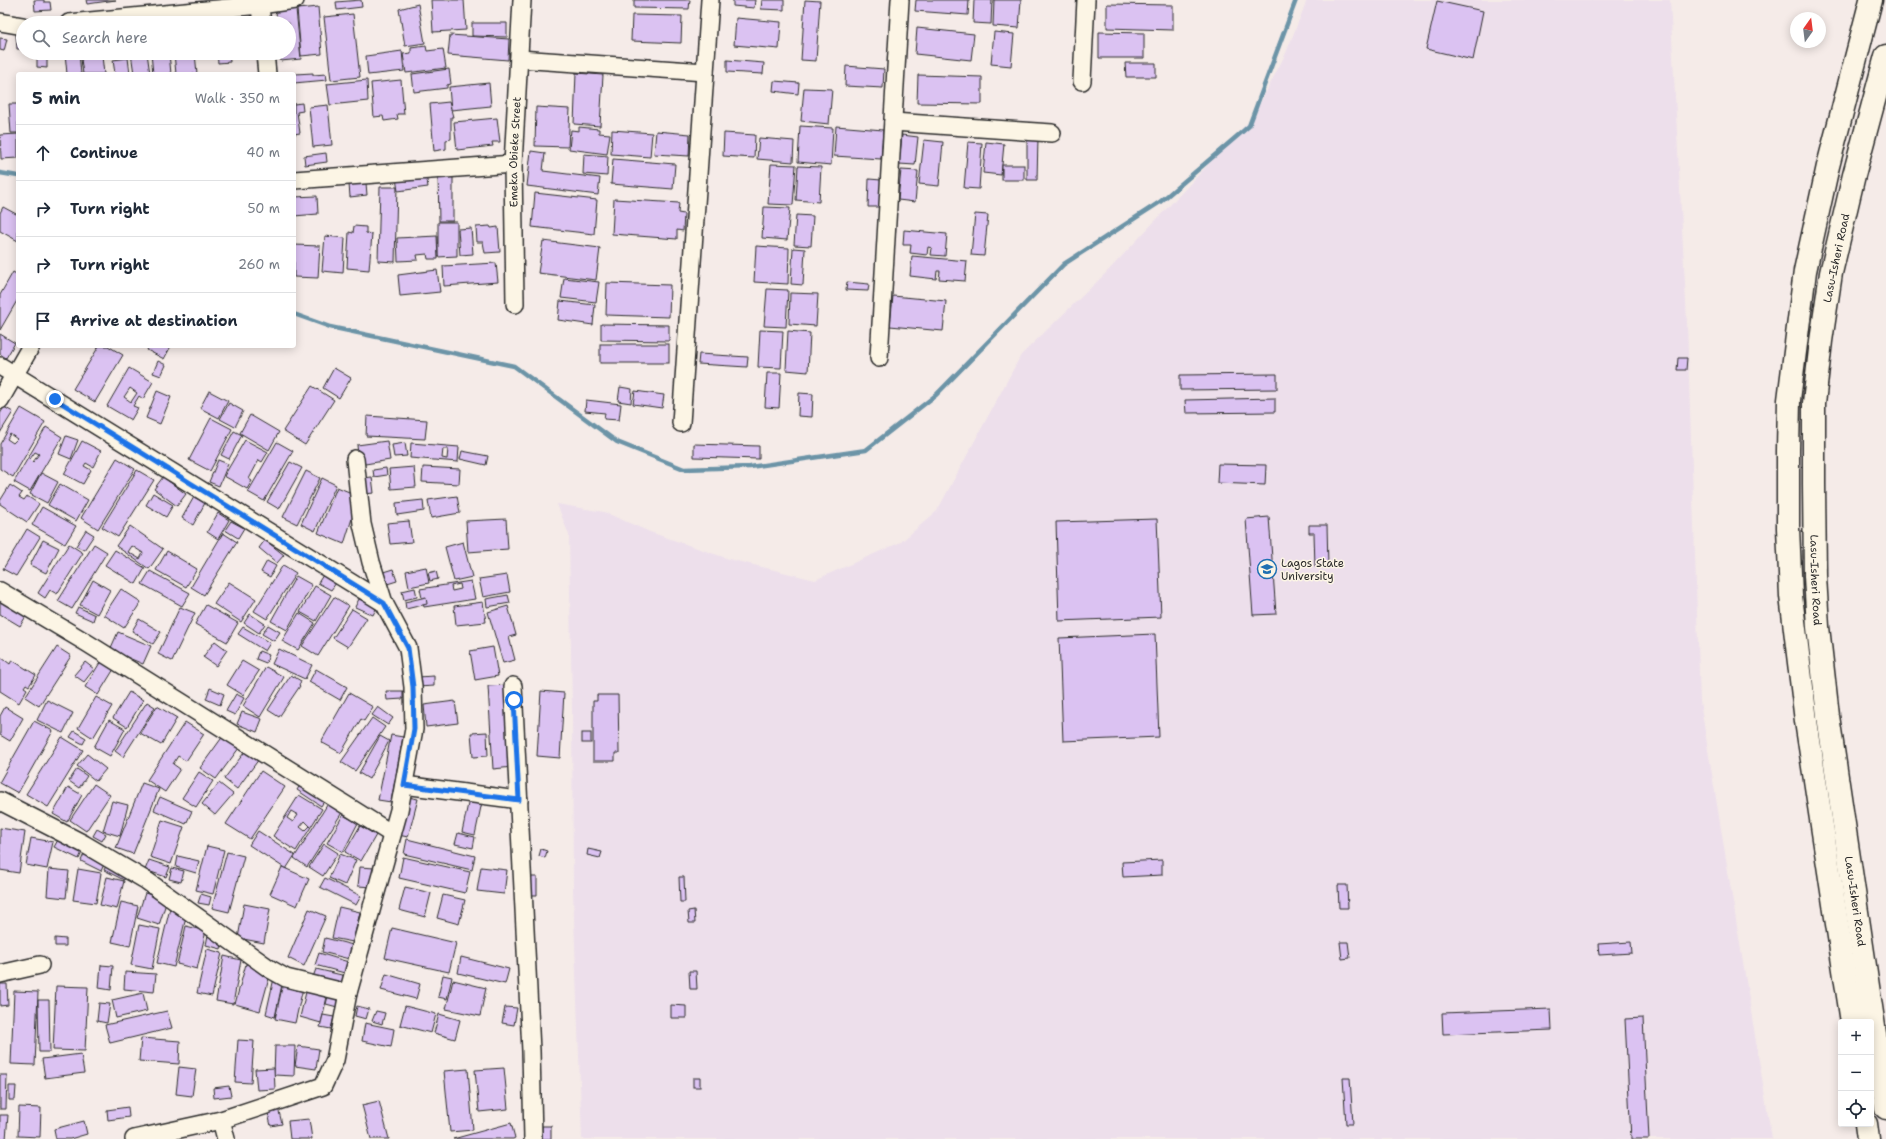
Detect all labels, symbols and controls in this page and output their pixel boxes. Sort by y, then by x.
north arrow [1790,12,1826,48]
search box [16,16,296,60]
icon: search [30,27,52,49]
text: Search here [62,28,148,48]
text: 5 min [32,87,80,109]
text: Walk · 350 m [195,90,280,107]
street label: Emeka Obieke Street [506,96,525,207]
icon: ahead [32,142,54,164]
text: Continue [70,143,138,163]
text: 40 m [246,144,280,161]
icon: right [32,198,54,220]
text: Turn right [70,199,150,219]
text: 50 m [247,200,280,217]
street label: Lasu-Isheri Road [1820,212,1853,304]
icon: right [32,254,54,276]
text: Turn right [70,255,150,275]
text: 260 m [238,256,280,273]
icon: arrive [32,310,54,332]
text: Arrive at destination [70,311,238,331]
route end [46,390,64,408]
street label: Lasu-Isheri Road [1807,534,1825,626]
place label: Lagos State University [1281,556,1344,584]
school or university icon: Lagos State University [1256,558,1278,580]
route start [505,691,523,709]
street label: Lasu-Isheri Road [1841,855,1869,948]
map controls [1838,1019,1874,1127]
button: + [1838,1019,1874,1055]
button: − [1838,1055,1874,1091]
button: locate [1838,1091,1874,1127]

